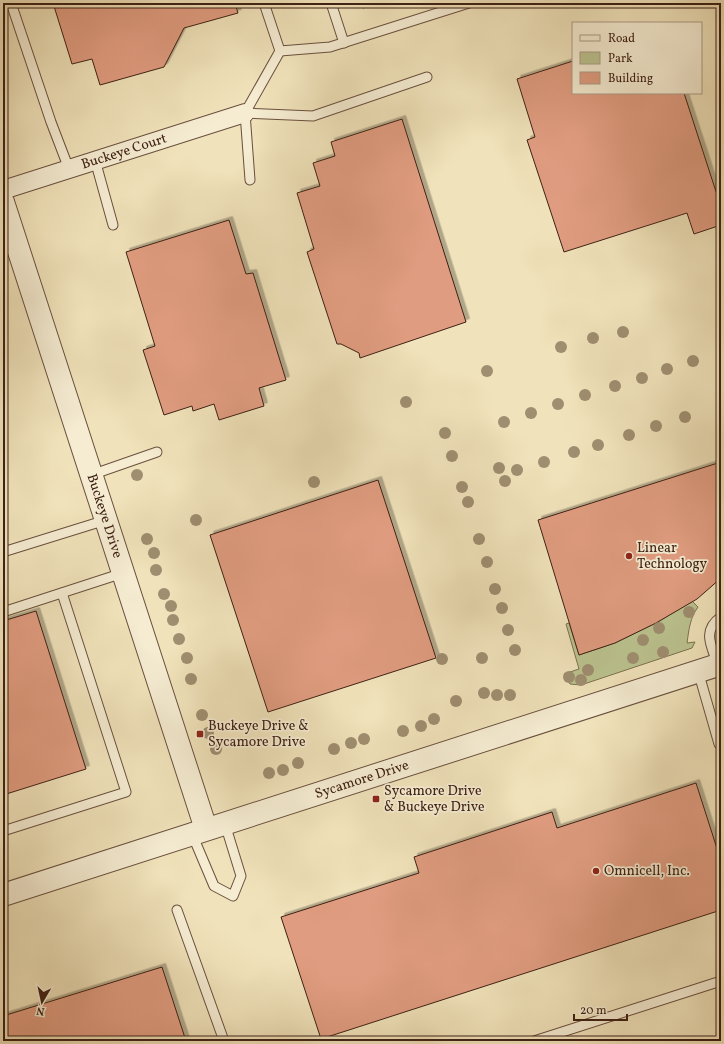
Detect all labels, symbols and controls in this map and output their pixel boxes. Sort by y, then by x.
legend [572,22,702,94]
text: Road [608,31,635,47]
text: Park [608,51,633,67]
text: Building [608,71,653,87]
street label: Buckeye Court [79,129,169,174]
street label: Buckeye Drive [82,471,127,561]
place label: Linear Technology [637,539,708,574]
marker: Linear Technology [624,551,634,561]
place label: Buckeye Drive & Sycamore Drive [208,717,309,752]
marker: Buckeye Drive & Sycamore Drive [195,729,205,739]
street label: Sycamore Drive [312,755,412,804]
place label: Sycamore Drive & Buckeye Drive [384,782,485,817]
marker: Sycamore Drive & Buckeye Drive [371,794,381,804]
place label: Omnicell, Inc. [604,862,690,881]
marker: Omnicell, Inc. [591,866,601,876]
north arrow [22,982,62,1022]
scale bar [574,996,627,1022]
text: N [36,1002,46,1018]
text: 20 m [580,1003,607,1019]

